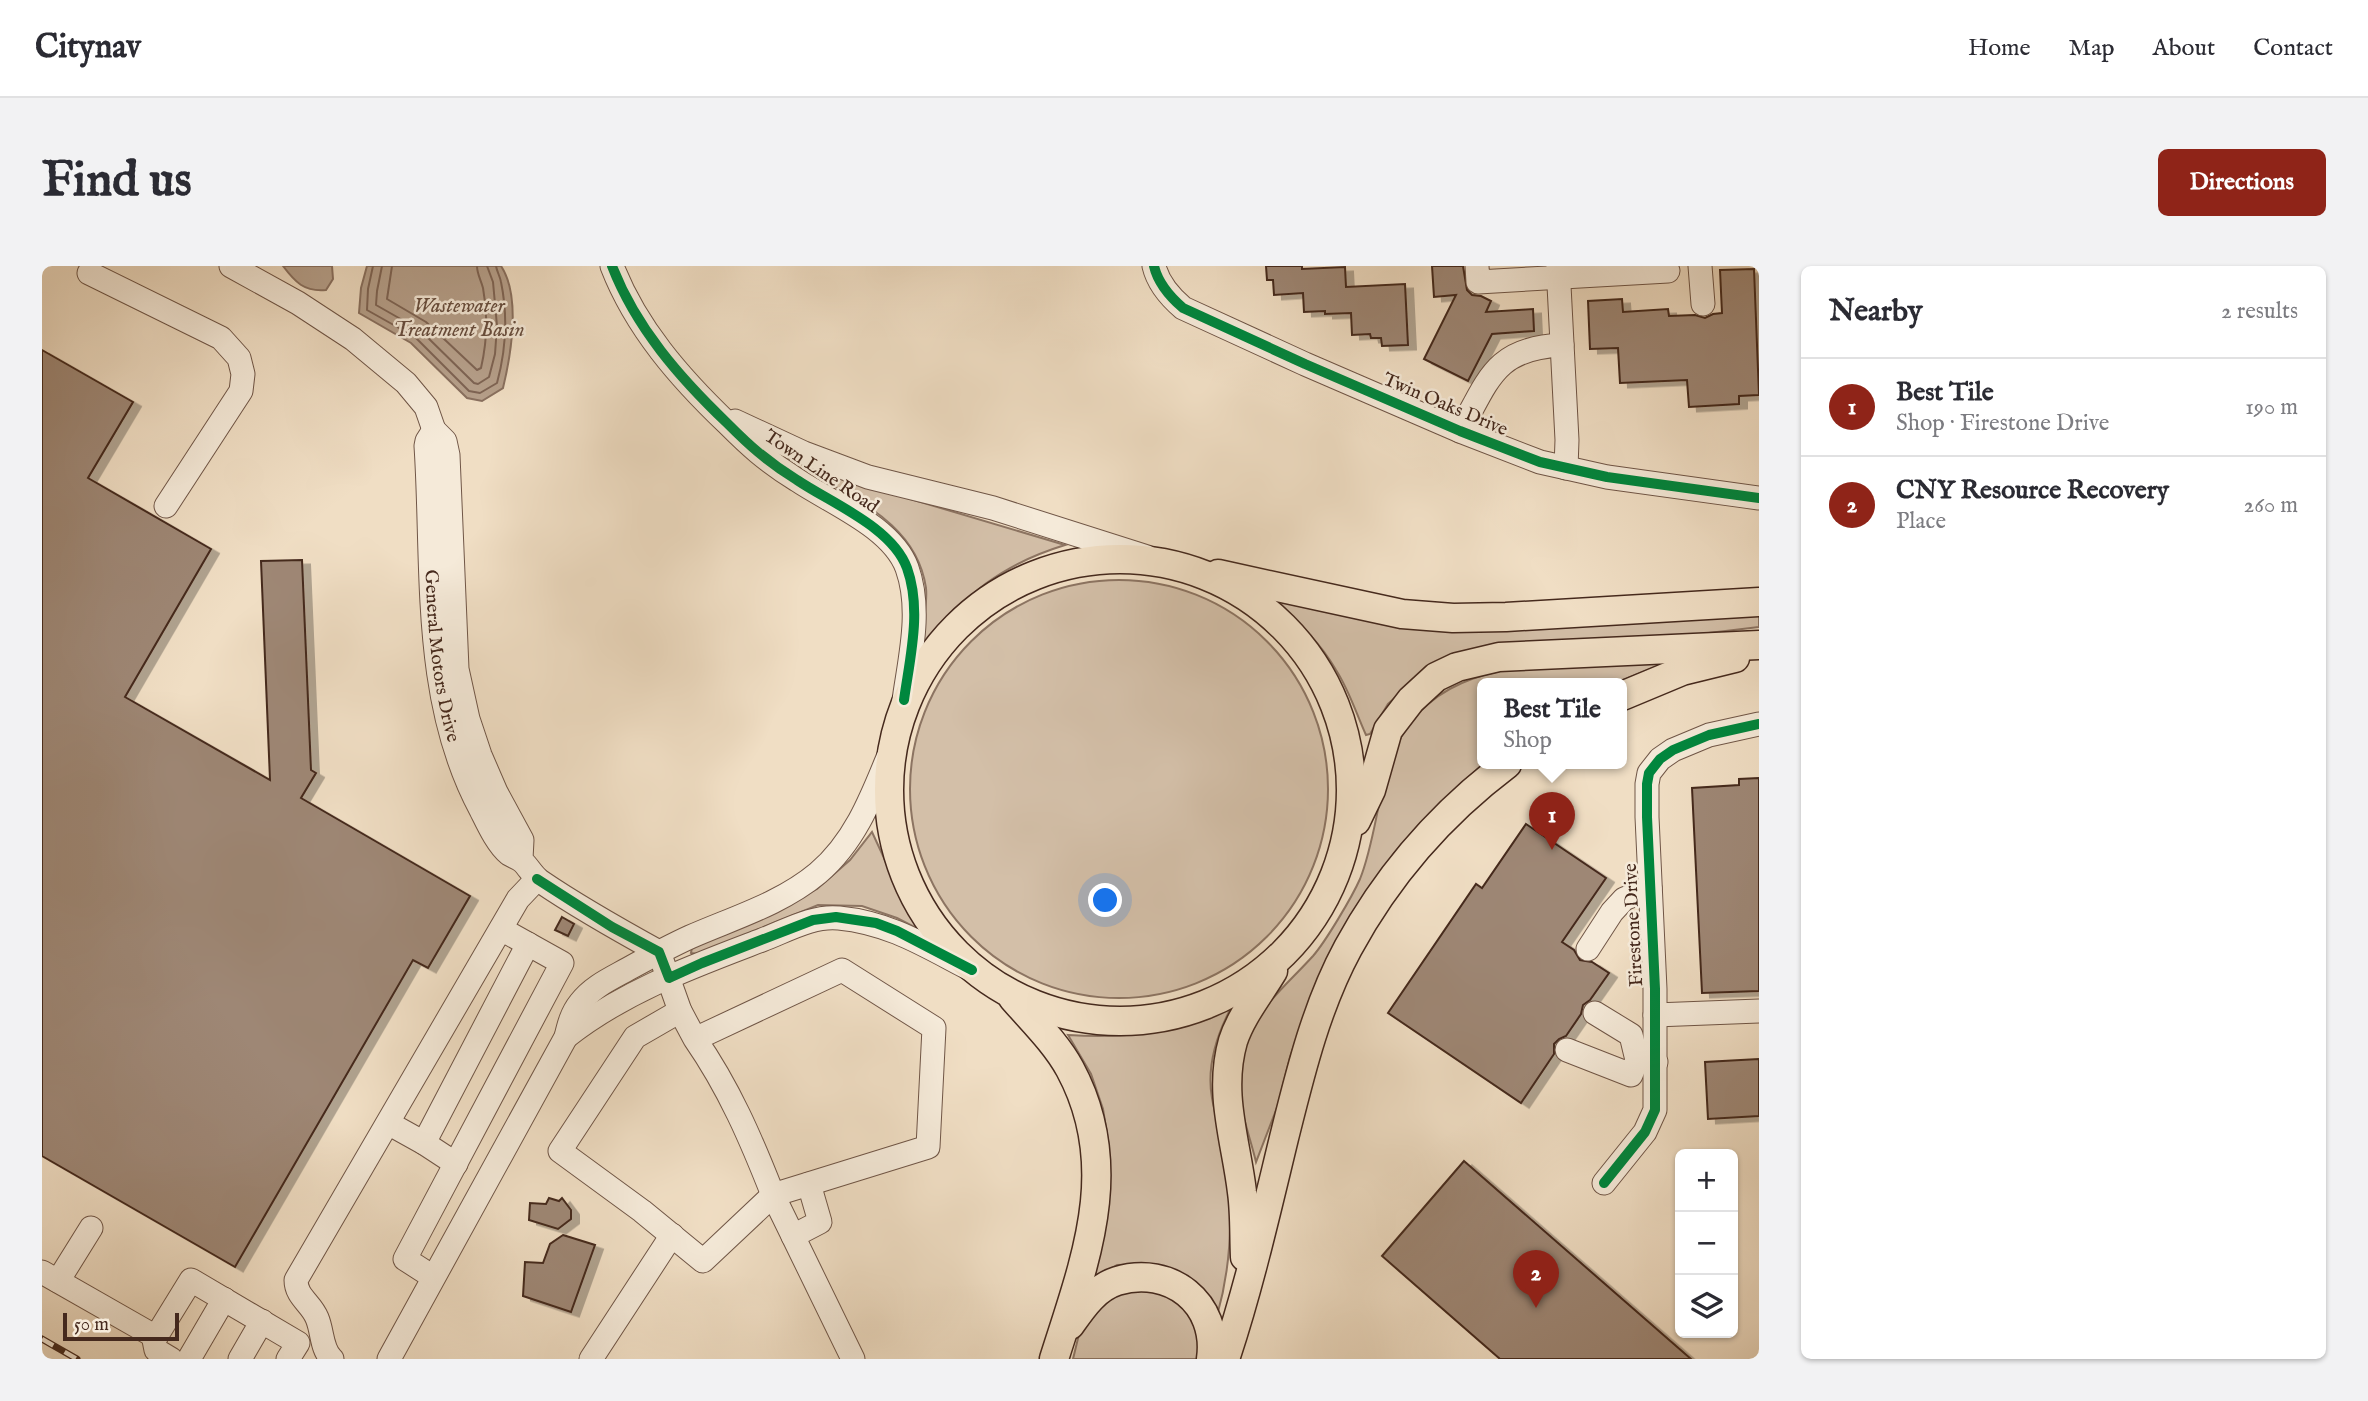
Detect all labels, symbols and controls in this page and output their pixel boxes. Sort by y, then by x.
text: Citynav [35,27,141,69]
text: Home [1968,33,2031,64]
text: Map [2069,33,2115,64]
text: About [2153,33,2215,64]
text: Contact [2253,33,2333,64]
button: Directions [2158,149,2326,216]
text: Find us [42,151,192,213]
water label: Wastewater Treatment Basin [393,293,525,344]
text: Nearby [1829,293,1922,331]
text: 2 results [2221,297,2298,326]
street label: Twin Oaks Drive [1379,368,1511,442]
text: Best Tile [1896,376,1994,409]
text: 1 [1848,393,1856,422]
text: 190 m [2245,393,2298,422]
text: Shop · Firestone Drive [1896,409,2109,438]
street label: Town Line Road [759,425,884,520]
text: CNY Resource Recovery [1896,474,2169,507]
text: 2 [1847,491,1857,520]
text: 260 m [2243,491,2298,520]
text: Place [1896,507,1946,536]
street label: General Motors Drive [418,569,465,745]
popup [1477,678,1627,769]
text: Best Tile [1503,693,1601,726]
text: Shop [1503,726,1552,755]
pin: 1 [1529,792,1575,850]
street label: Firestone Drive [1619,862,1649,987]
your location [1088,883,1122,917]
map controls [1675,1149,1738,1338]
button: + [1675,1149,1738,1212]
button: − [1675,1212,1738,1275]
pin: 2 [1513,1250,1559,1308]
button: layers [1675,1275,1738,1338]
scale bar [63,1310,178,1342]
text: 50 m [74,1313,109,1337]

